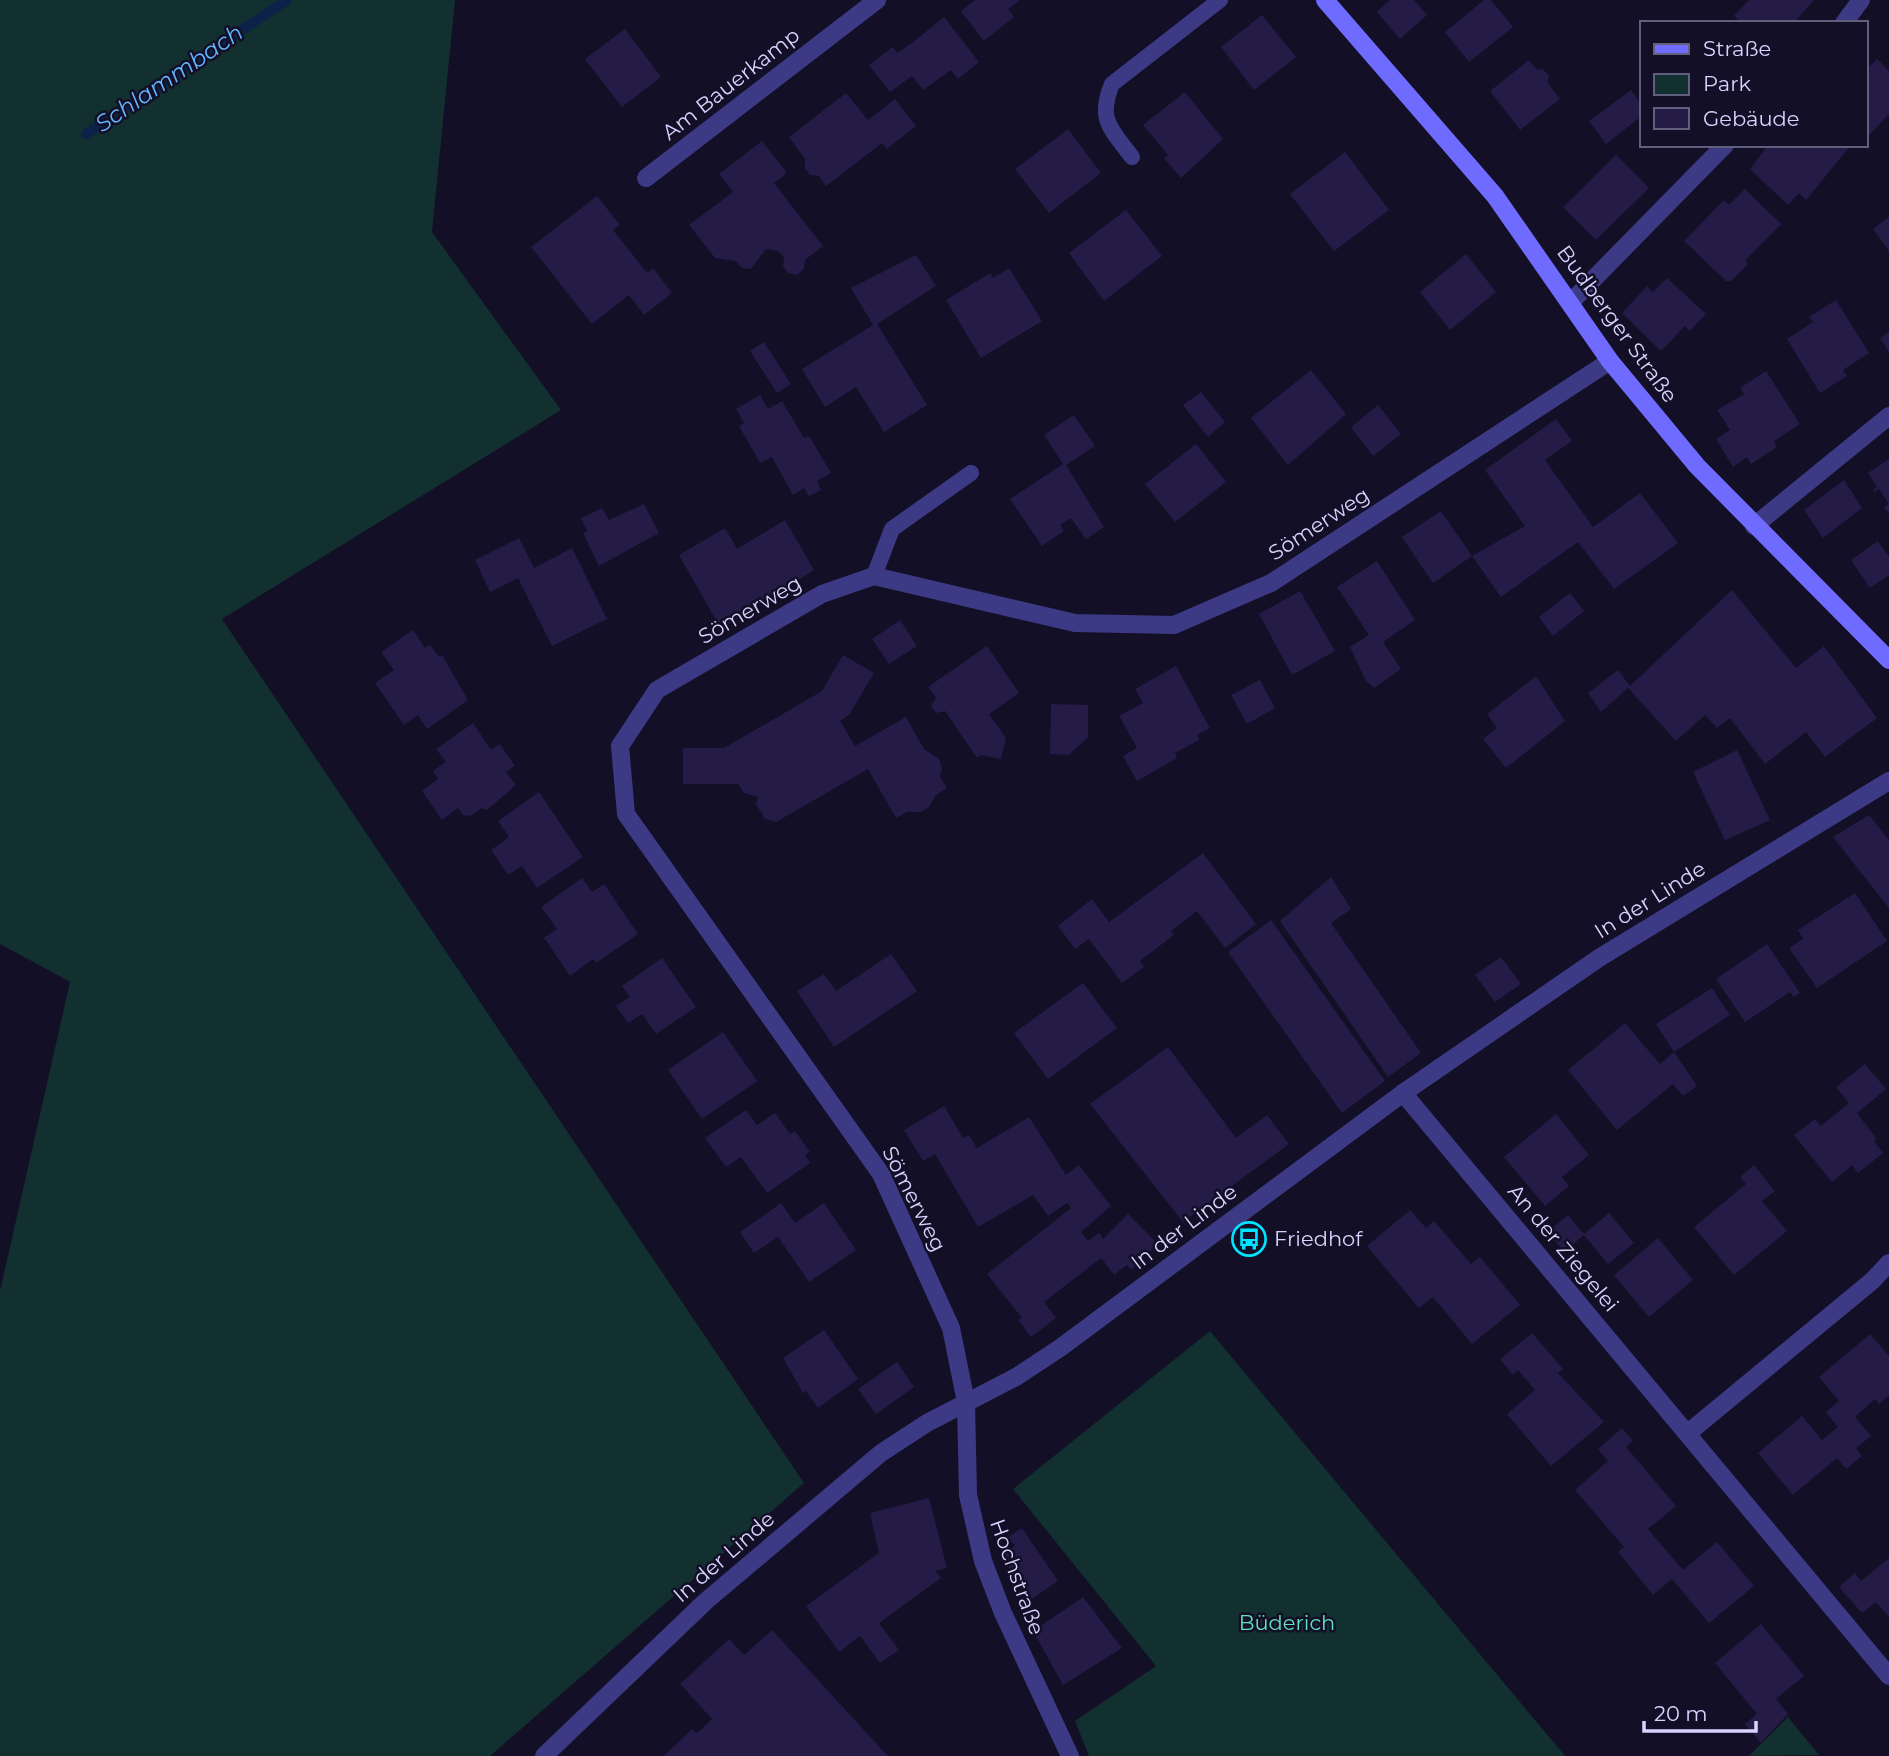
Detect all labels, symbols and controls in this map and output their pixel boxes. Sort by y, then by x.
water label: Schlammbach [90,18,248,138]
legend [1640,21,1868,147]
street label: Am Bauerkamp [657,22,804,145]
text: Straße [1703,36,1771,61]
text: Park [1703,71,1751,96]
text: Gebäude [1703,106,1800,131]
street label: Budberger Straße [1552,240,1683,407]
street label: Sömerweg [1264,482,1374,565]
street label: Sömerweg [694,570,806,649]
street label: In der Linde [1590,856,1710,944]
street label: Sömerweg [877,1142,952,1256]
street label: In der Linde [1126,1179,1242,1275]
street label: An der Ziegelei [1503,1179,1624,1316]
bus stop icon: Friedhof [1230,1220,1268,1258]
place label: Friedhof [1274,1226,1363,1251]
street label: In der Linde [668,1506,779,1607]
street label: Hochstraße [985,1515,1050,1638]
park label: Büderich [1239,1610,1335,1635]
scale bar [1644,1690,1756,1734]
text: 20 m [1654,1701,1708,1726]

